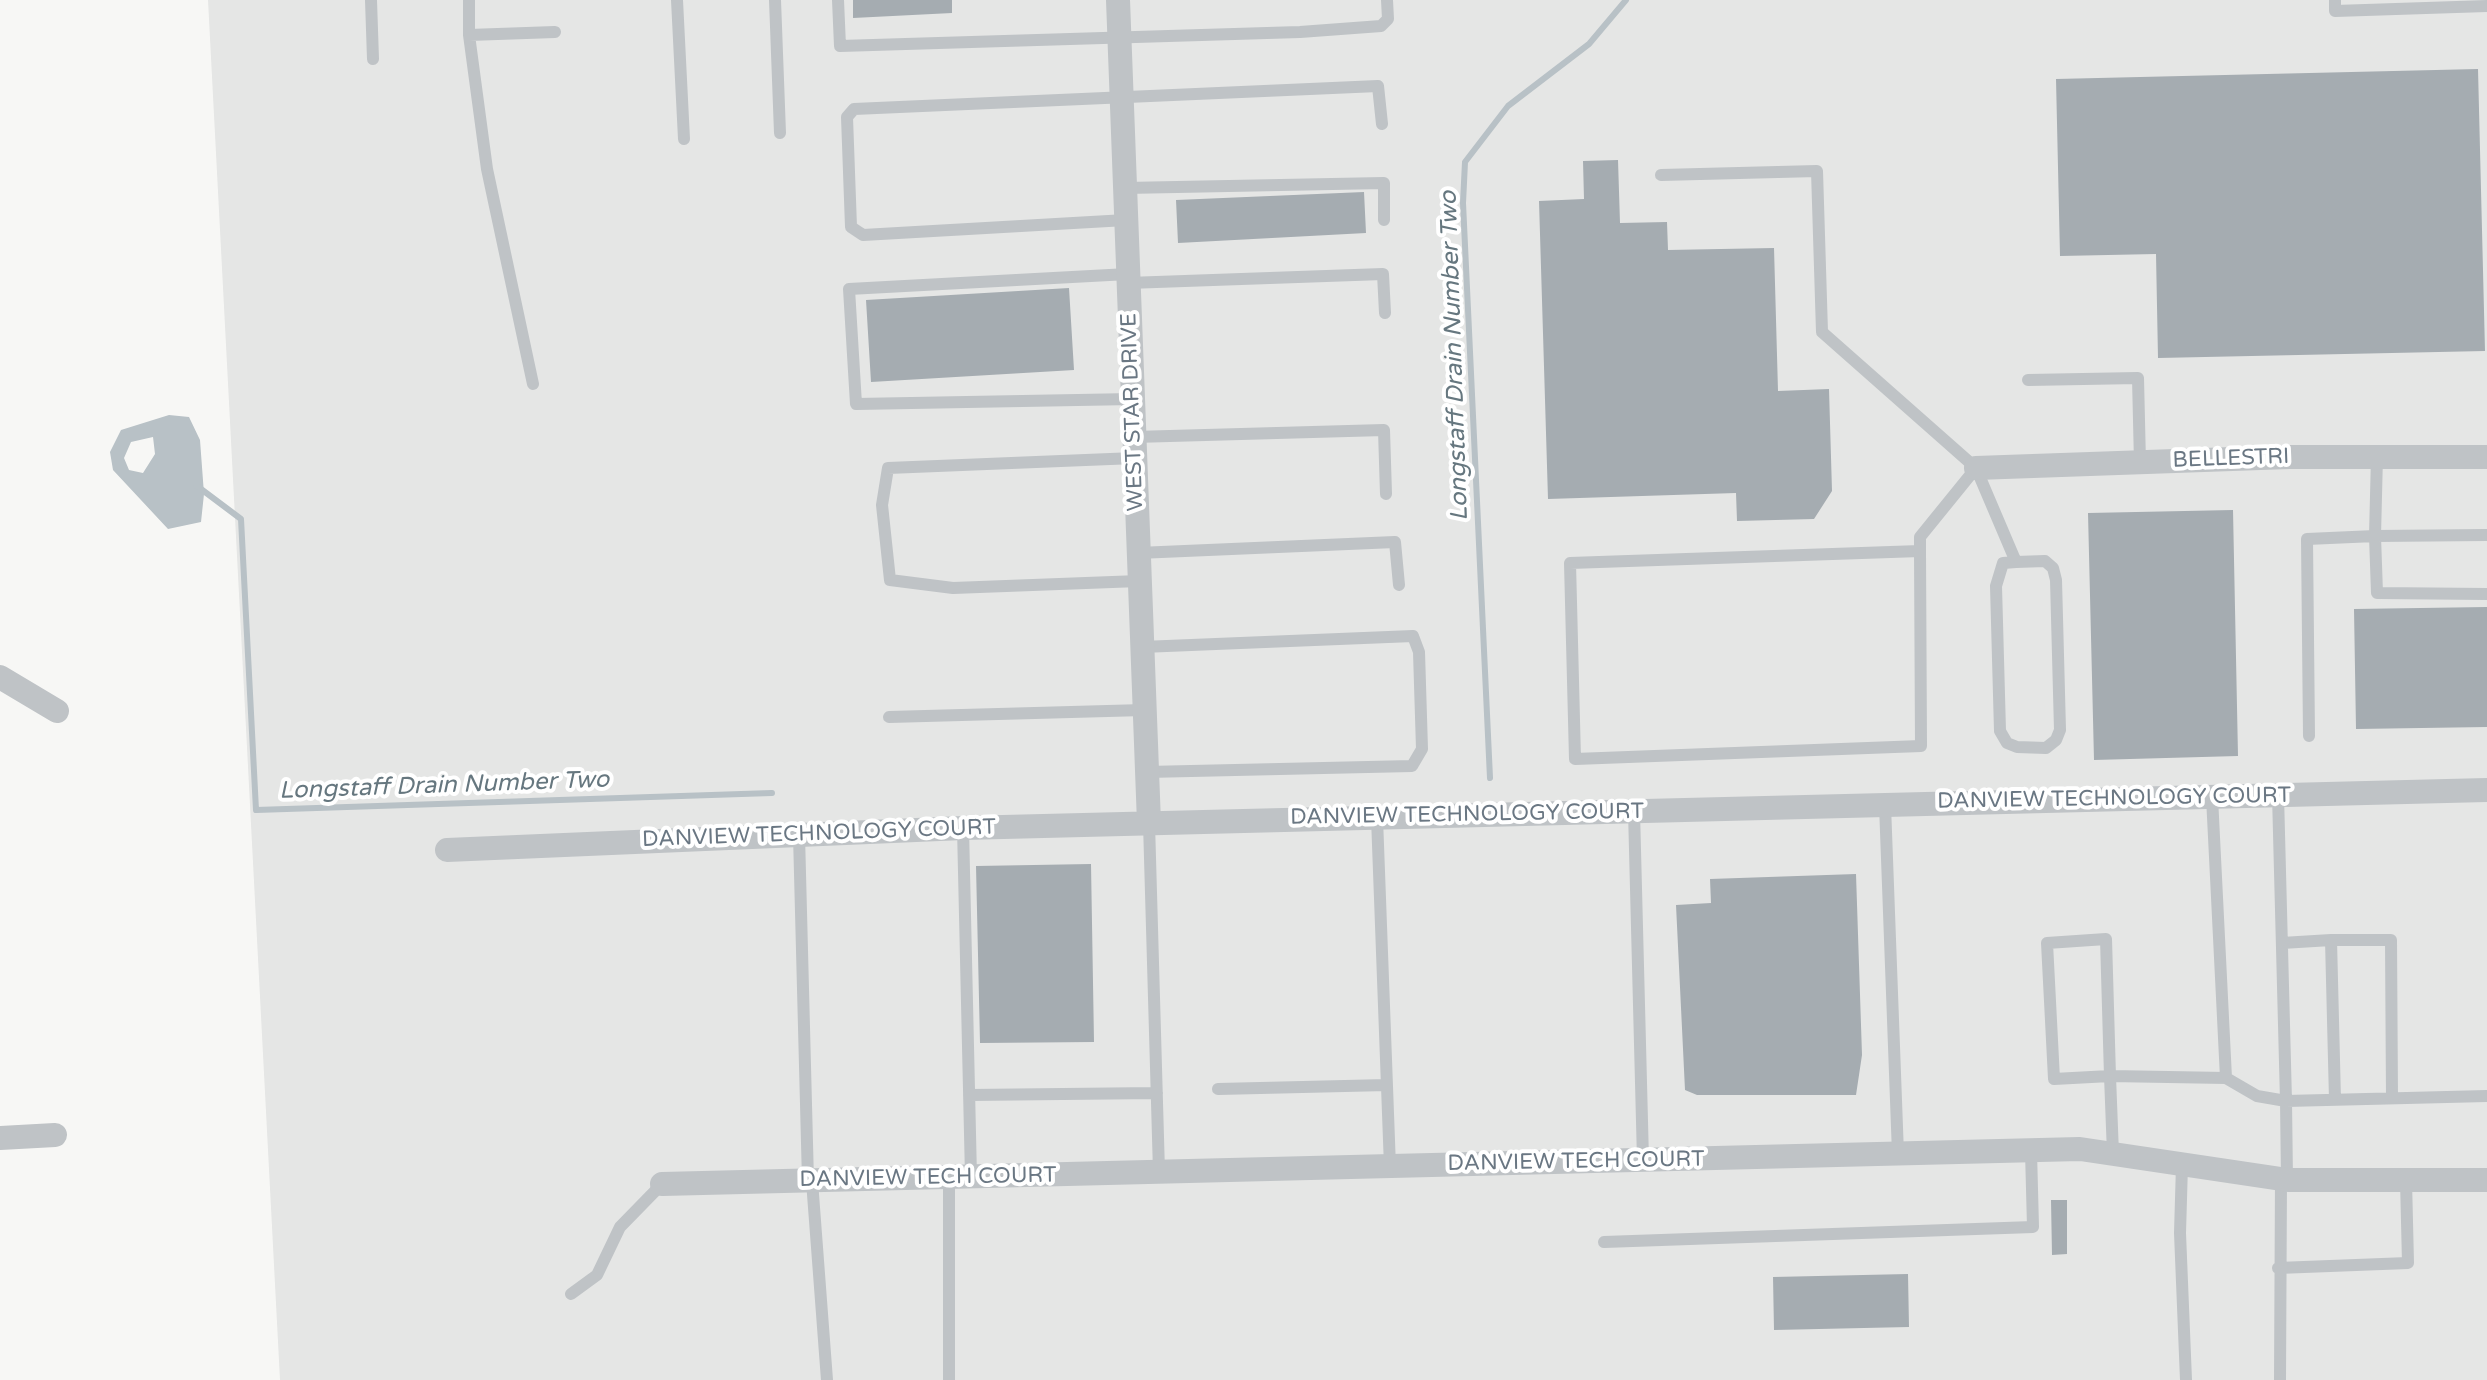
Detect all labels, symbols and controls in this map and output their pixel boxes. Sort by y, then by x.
water label: Longstaff Drain Number Two [1435,191,1475,521]
street label: WEST STAR DRIVE [1116,312,1150,512]
street label: BELLESTRI [2172,444,2290,474]
water label: Longstaff Drain Number Two [279,766,609,806]
street label: DANVIEW TECHNOLOGY COURT [1937,783,2291,815]
street label: DANVIEW TECHNOLOGY COURT [1290,799,1644,831]
street label: DANVIEW TECHNOLOGY COURT [642,815,996,853]
street label: DANVIEW TECH COURT [1447,1147,1705,1177]
street label: DANVIEW TECH COURT [799,1163,1057,1193]

